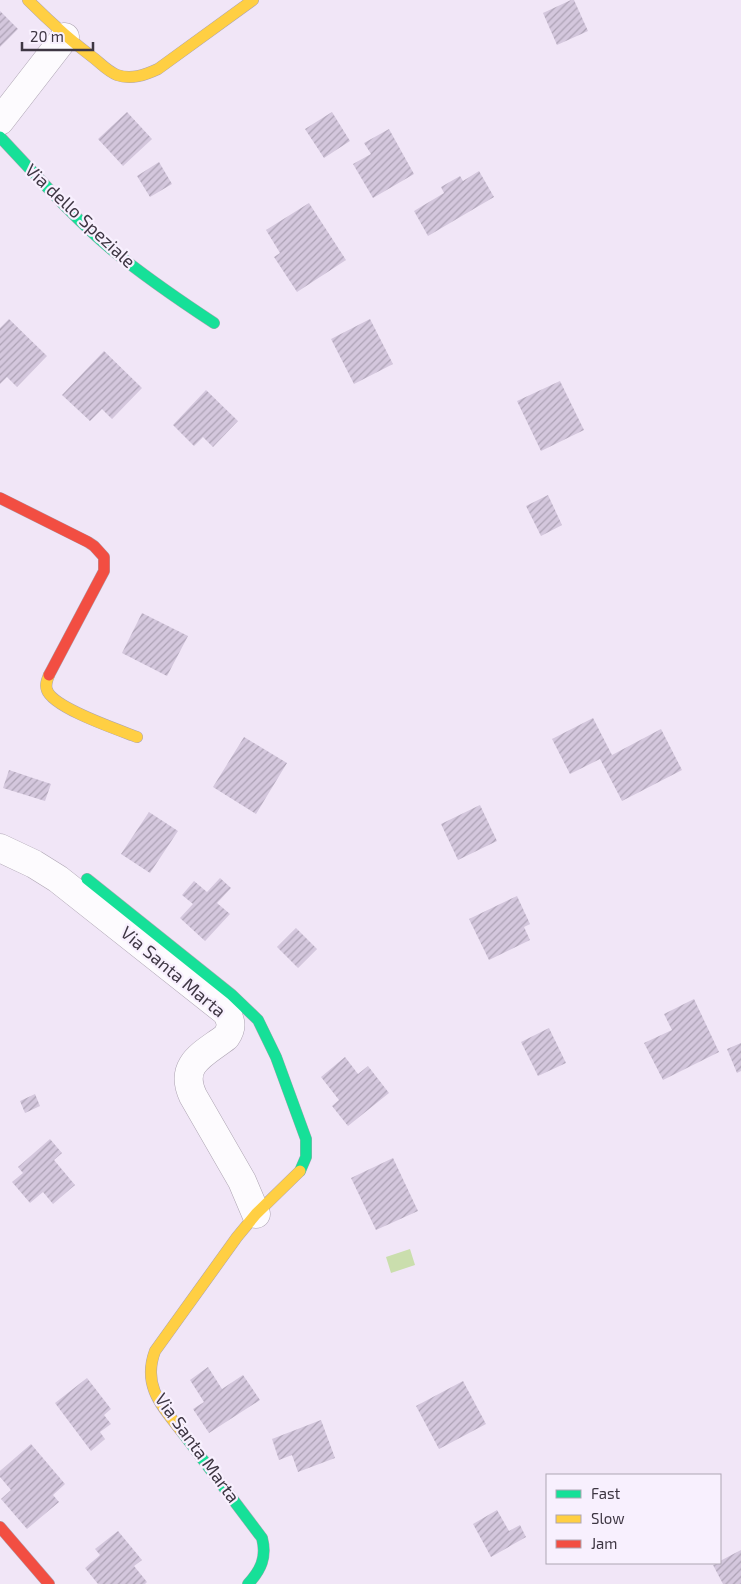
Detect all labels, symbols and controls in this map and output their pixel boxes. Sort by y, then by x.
scale bar [22,20,94,52]
text: 20 m [30,27,64,45]
street label: Via dello Speziale [21,158,140,272]
street label: Via Santa Marta [117,921,231,1021]
street label: Via Santa Marta [151,1388,245,1507]
legend [546,1474,721,1564]
text: Fast [591,1484,621,1502]
text: Slow [591,1509,625,1527]
text: Jam [591,1534,617,1552]

